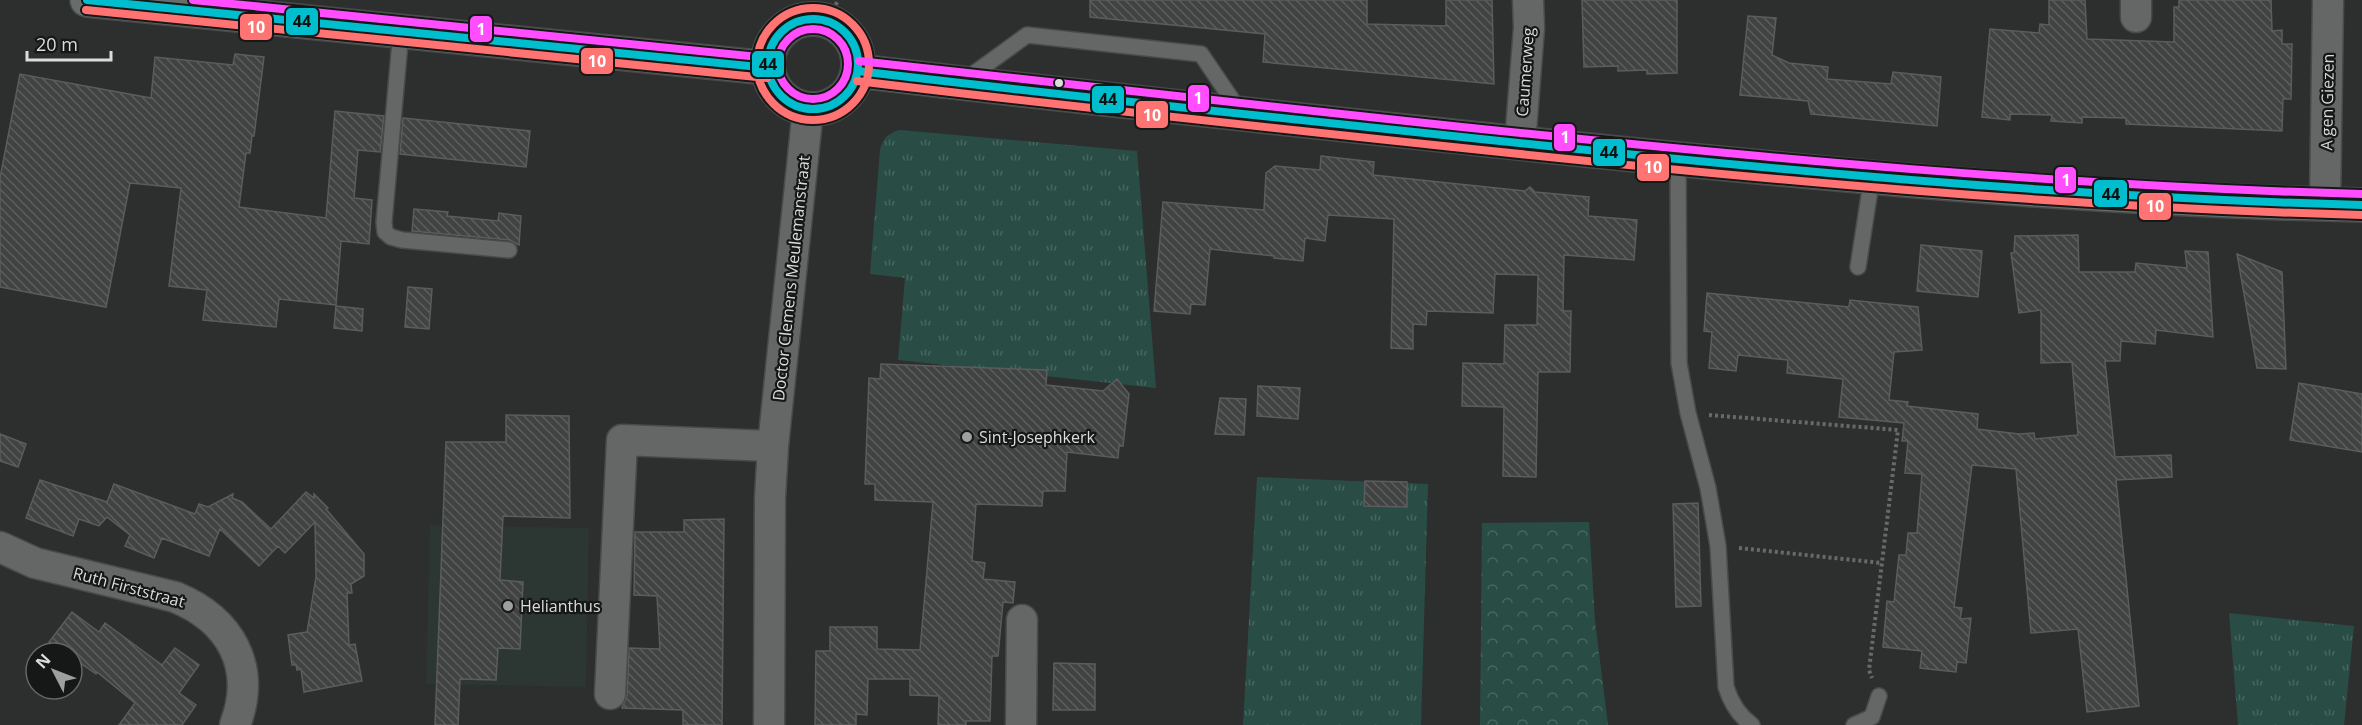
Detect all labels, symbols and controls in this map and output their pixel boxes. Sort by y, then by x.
line badge: 44 [285,7,319,36]
text: 44 [293,10,311,32]
line badge: 10 [239,13,273,41]
line badge: 1 [469,15,493,43]
text: 10 [247,16,265,38]
text: 1 [476,18,486,40]
scale bar [27,24,111,62]
street label: Caumerweg [1511,26,1539,117]
text: 20 m [36,32,78,56]
line badge: 10 [580,47,614,75]
text: 10 [588,50,606,72]
line badge: 44 [751,50,785,78]
text: 44 [759,53,777,75]
street label: A gen Giezen [2315,53,2339,151]
unlabelled marker [1053,77,1065,89]
line badge: 1 [1187,84,1210,113]
line badge: 44 [1091,85,1125,114]
text: 1 [1193,87,1203,109]
text: 44 [1099,88,1117,110]
line badge: 10 [1135,100,1169,129]
text: 10 [1143,104,1161,126]
line badge: 1 [1553,123,1576,152]
text: 1 [1560,126,1570,148]
line badge: 44 [1592,138,1626,167]
text: 44 [1600,141,1618,163]
line badge: 10 [1636,153,1670,182]
street label: Doctor Clemens Meulemanstraat [767,154,815,402]
text: 10 [1644,156,1662,178]
line badge: 1 [2054,166,2077,194]
text: 1 [2061,169,2071,191]
line badge: 44 [2093,179,2128,208]
text: 44 [2102,183,2120,205]
line badge: 10 [2138,192,2172,221]
text: 10 [2146,195,2164,217]
place label: Sint-Josephkerk [979,426,1096,448]
marker: Sint-Josephkerk [960,430,974,444]
street label: Ruth Firststraat [71,562,188,613]
place label: Helianthus [520,595,601,617]
marker: Helianthus [501,599,515,613]
north arrow [24,641,84,701]
text: N [30,649,55,673]

